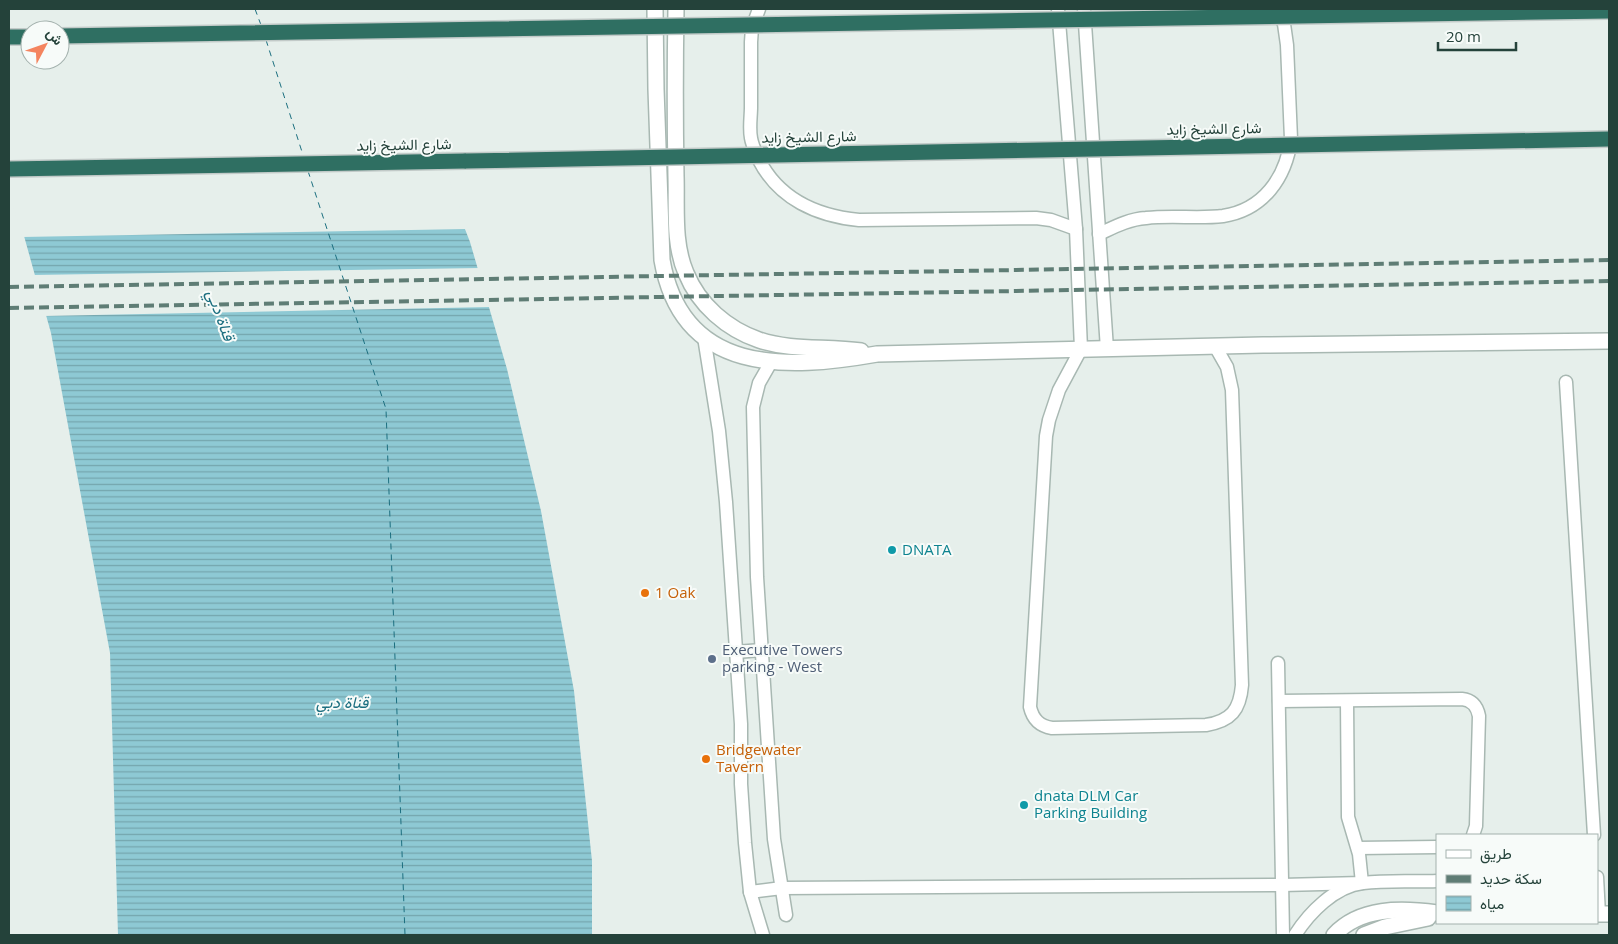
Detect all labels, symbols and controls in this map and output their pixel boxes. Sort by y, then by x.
north arrow [20,20,70,70]
scale bar [1438,20,1516,52]
text: ش [42,24,68,49]
text: 20 m [1446,26,1481,46]
street label: شارع الشيخ زايد [1166,117,1262,141]
street label: شارع الشيخ زايد [761,125,857,149]
street label: شارع الشيخ زايد [356,133,452,157]
water label: قناة دبي [199,286,241,346]
place label: DNATA [902,539,952,559]
marker: DNATA [886,544,898,556]
place label: 1 Oak [655,582,695,602]
marker: 1 Oak [639,587,651,599]
place label: Executive Towers parking - West [722,639,843,676]
marker: Executive Towers parking - West [706,653,718,665]
water label: قناة دبي [316,691,370,716]
place label: Bridgewater Tavern [716,739,801,776]
marker: Bridgewater Tavern [700,753,712,765]
place label: dnata DLM Car Parking Building [1034,785,1147,822]
marker: dnata DLM Car Parking Building [1018,799,1030,811]
legend [1436,834,1598,924]
text: طريق [1480,843,1512,864]
text: سكة حديد [1480,868,1542,888]
text: مياه [1480,893,1504,913]

